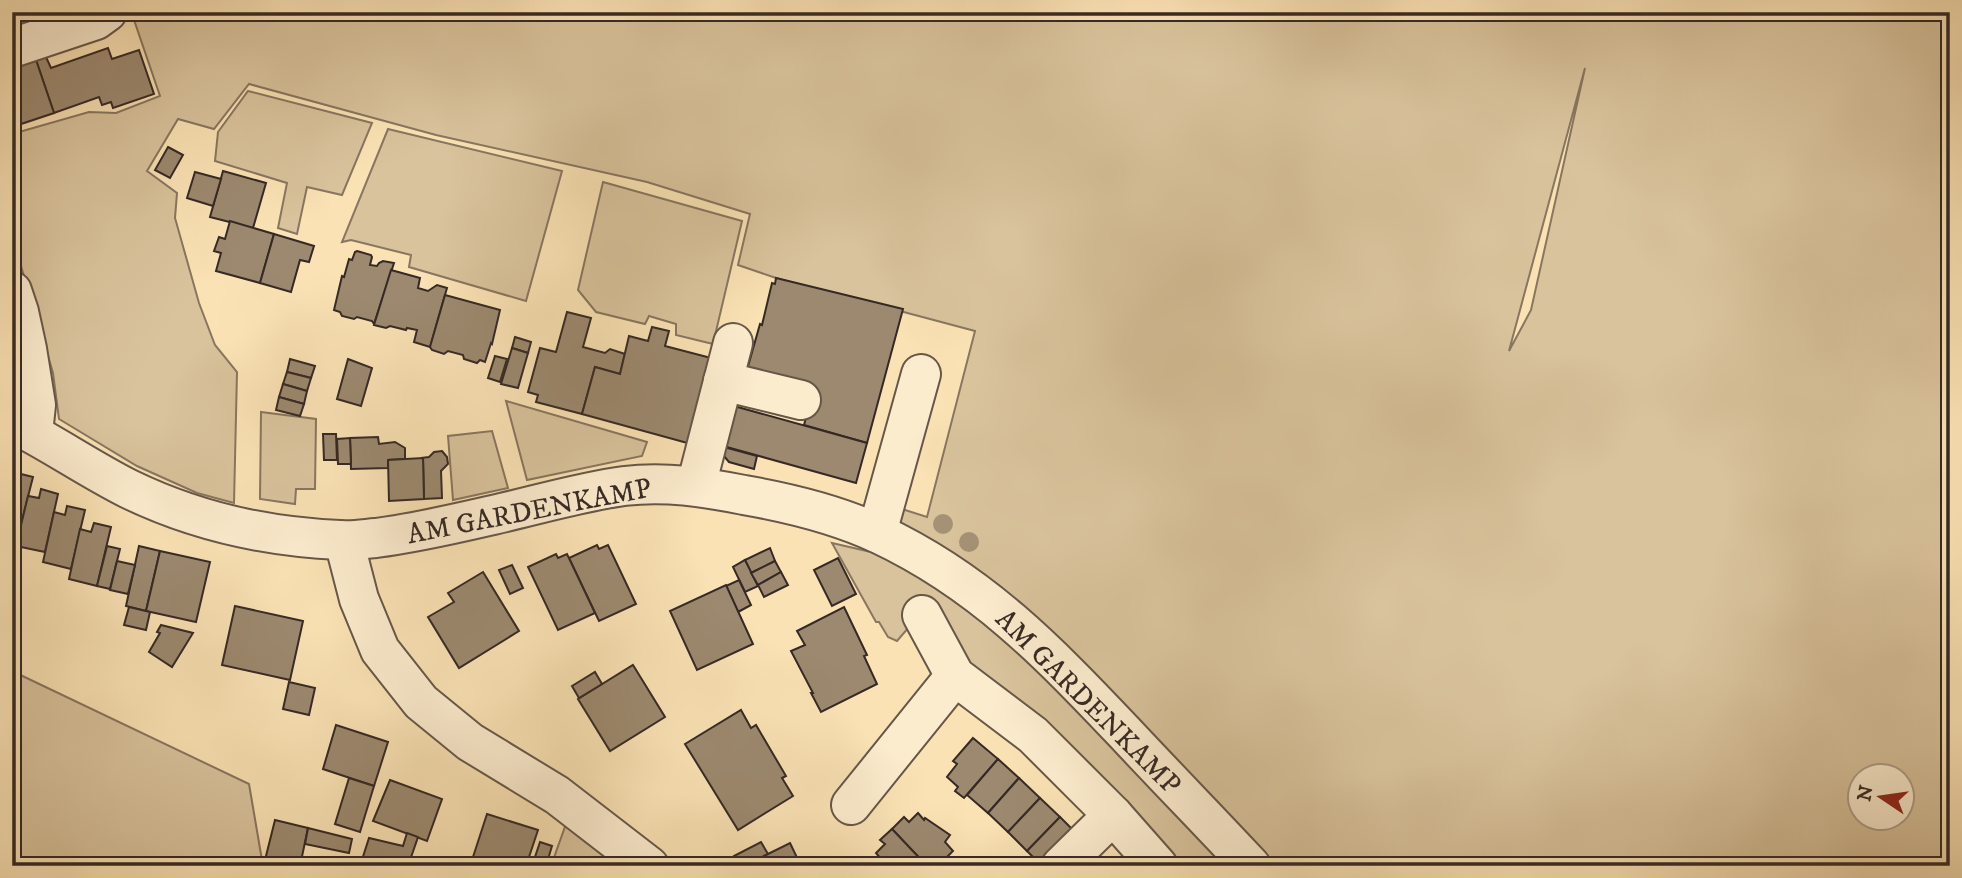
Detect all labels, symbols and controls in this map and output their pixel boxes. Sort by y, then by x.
street label: AM GARDENKAMP [404,471,654,552]
street label: AM GARDENKAMP [988,602,1188,802]
north arrow [1846,762,1916,832]
text: N [1853,783,1879,804]

